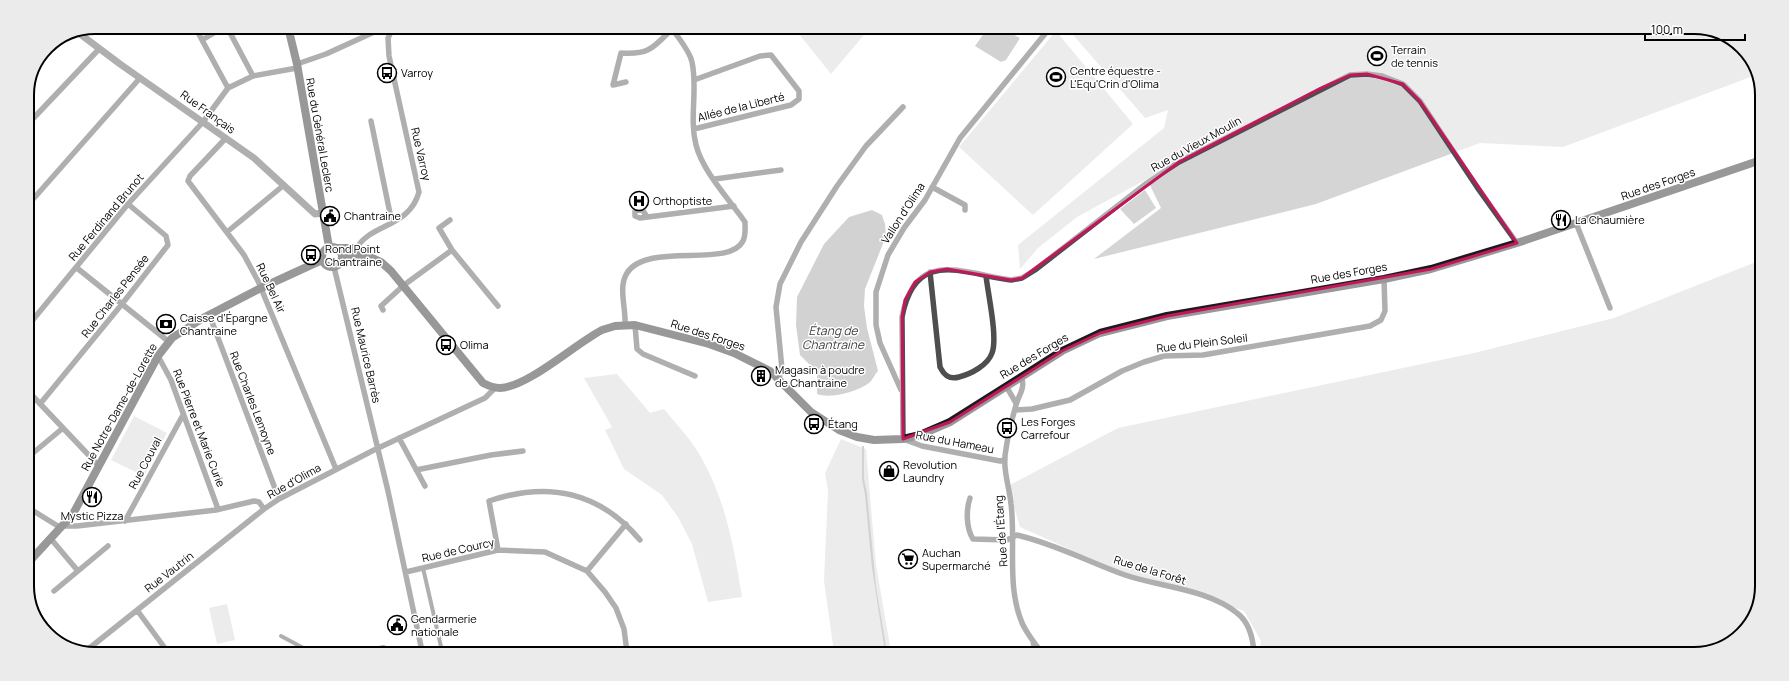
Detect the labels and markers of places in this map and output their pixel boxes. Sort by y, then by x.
place label: Terrain de tennis [1391,42,1438,70]
sports icon: Terrain de tennis [1366,45,1388,67]
bus stop icon: Varroy [376,62,398,84]
place label: Centre équestre - L'Equ'Crin d'Olima [1070,63,1161,91]
place label: Varroy [401,65,433,80]
sports icon: Centre équestre - L'Equ'Crin d'Olima [1045,66,1067,88]
hospital icon: Orthoptiste [628,190,650,212]
place label: Orthoptiste [653,193,713,208]
public building icon: Chantraine [319,205,341,227]
place label: Chantraine [344,208,401,223]
restaurant icon: La Chaumière [1550,209,1572,231]
place label: La Chaumière [1575,212,1645,227]
place label: Rond Point Chantraine [325,241,382,269]
bus stop icon: Rond Point Chantraine [300,244,322,266]
place label: Caisse d’Épargne Chantraine [180,310,268,338]
bank icon: Caisse d’Épargne Chantraine [155,313,177,335]
bus stop icon: Olima [435,334,457,356]
place label: Olima [460,337,489,352]
place label: Magasin à poudre de Chantraine [775,362,865,390]
building icon: Magasin à poudre de Chantraine [750,365,772,387]
bus stop icon: Étang [803,413,825,435]
place label: Les Forges Carrefour [1021,414,1076,442]
place label: Étang [828,416,858,431]
bus stop icon: Les Forges Carrefour [996,417,1018,439]
place label: Revolution Laundry [903,457,957,485]
shop icon: Revolution Laundry [878,460,900,482]
restaurant icon: Mystic Pizza [81,486,103,508]
place label: Mystic Pizza [61,508,123,523]
place label: Auchan Supermarché [922,545,991,573]
supermarket icon: Auchan Supermarché [897,548,919,570]
place label: Gendarmerie nationale [411,611,477,639]
public building icon: Gendarmerie nationale [386,614,408,636]

